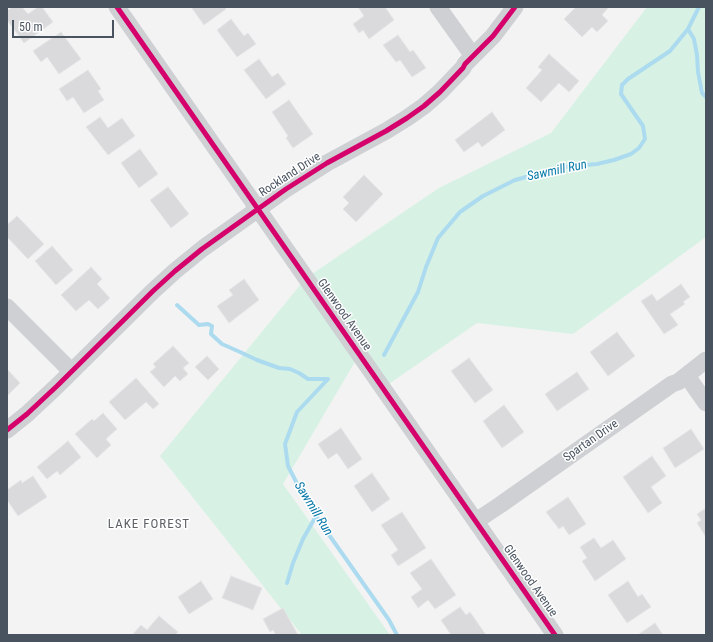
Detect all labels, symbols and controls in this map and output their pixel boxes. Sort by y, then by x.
scale bar [14,12,116,38]
text: 50 m [19,20,43,34]
street label: Rockland Drive [257,150,323,200]
water label: Sawmill Run [526,157,588,185]
street label: Glenwood Avenue [314,276,374,354]
street label: Spartan Drive [561,417,621,465]
water label: Sawmill Run [290,479,336,539]
district label: LAKE FOREST [108,517,190,533]
street label: Glenwood Avenue [500,542,560,620]

